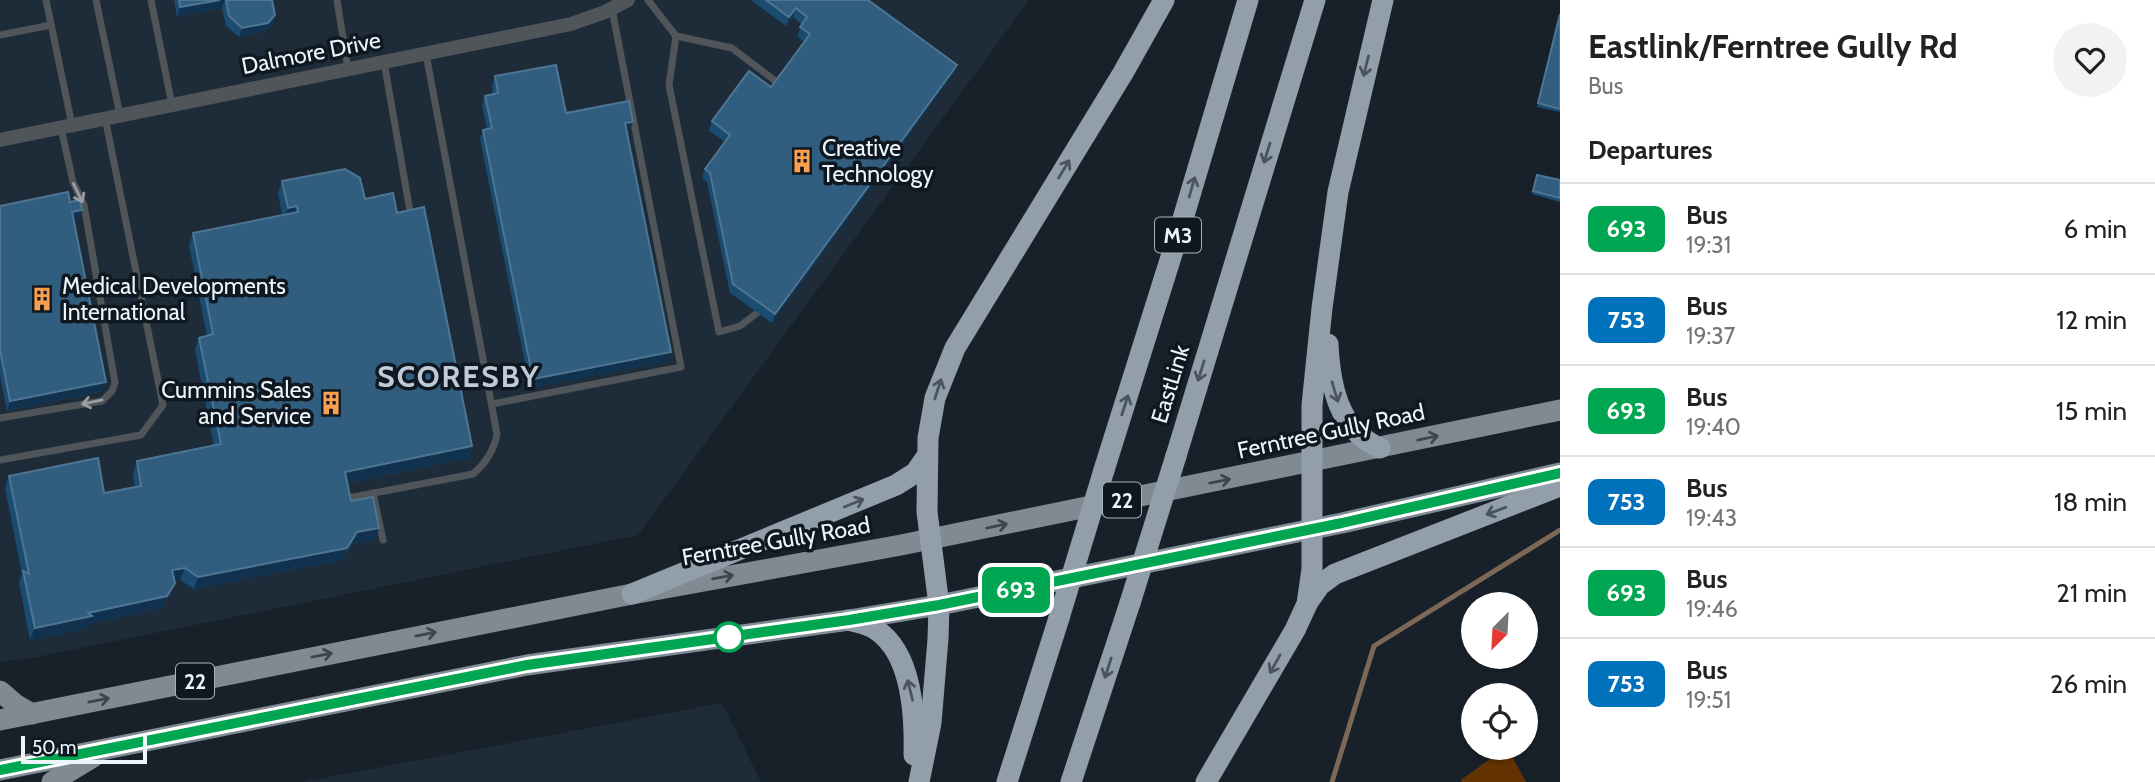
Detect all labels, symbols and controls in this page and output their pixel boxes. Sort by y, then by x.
button: heart [2053,23,2127,97]
street label: Dalmore Drive [239,26,383,80]
text: Eastlink/Ferntree Gully Rd [1588,26,1958,66]
one-way arrow [1359,54,1373,77]
text: Bus [1588,72,1623,100]
place label: Creative Technology [822,134,934,188]
text: Departures [1588,134,1712,166]
one-way arrow [1260,142,1273,164]
building icon: Creative Technology [788,147,816,175]
one-way arrow [1057,159,1071,179]
one-way arrow [1186,177,1199,199]
one-way arrow [72,182,86,203]
text: Bus [1686,199,1727,231]
text: 6 min [2064,213,2127,245]
text: 693 [1607,214,1646,243]
road number: M3 [1155,218,1201,252]
text: 19:31 [1686,231,1731,259]
place label: Medical Developments International [62,272,286,326]
building icon: Medical Developments International [28,285,56,313]
text: Bus [1686,290,1727,322]
text: 12 min [2056,304,2127,336]
text: 753 [1607,305,1646,334]
text: 19:37 [1686,322,1735,350]
street label: EastLink [1145,341,1195,427]
district label: SCORESBY [377,358,541,395]
one-way arrow [1194,359,1207,381]
place label: Cummins Sales and Service [161,376,311,430]
one-way arrow [933,378,946,400]
one-way arrow [1330,380,1343,402]
text: Bus [1686,381,1727,413]
building icon: Cummins Sales and Service [317,389,345,417]
one-way arrow [1119,394,1132,416]
text: 15 min [2056,395,2127,427]
one-way arrow [81,396,104,410]
text: 693 [1607,396,1646,425]
street label: Ferntree Gully Road [1235,397,1427,465]
text: 19:40 [1686,413,1741,441]
one-way arrow [1416,430,1439,444]
text: Bus [1686,472,1727,504]
one-way arrow [1208,473,1231,487]
road number: 22 [1103,482,1141,518]
text: 18 min [2054,486,2127,518]
text: 753 [1607,487,1646,516]
one-way arrow [842,496,864,509]
text: 19:43 [1686,504,1737,532]
one-way arrow [1486,505,1508,518]
street label: Ferntree Gully Road [680,511,872,571]
one-way arrow [985,518,1008,532]
text: Bus [1686,563,1727,595]
line badge: 693 [976,567,1056,613]
one-way arrow [711,570,734,583]
text: 693 [996,575,1036,604]
text: 21 min [2056,577,2127,609]
text: 693 [1607,578,1646,607]
north arrow [1461,592,1538,668]
map controls [1461,592,1538,760]
text: 19:46 [1686,595,1738,623]
unlabelled marker [714,622,744,652]
one-way arrow [414,627,437,641]
one-way arrow [310,648,333,661]
one-way arrow [1268,654,1282,674]
text: Bus [1686,654,1727,686]
one-way arrow [1101,657,1114,679]
road number: 22 [176,664,214,698]
text: 26 min [2050,668,2127,700]
text: 753 [1607,669,1646,698]
one-way arrow [903,679,916,702]
button: locate [1461,683,1538,760]
text: 19:51 [1686,686,1731,714]
one-way arrow [87,693,110,706]
scale bar [21,733,147,765]
text: 50 m [32,736,76,759]

